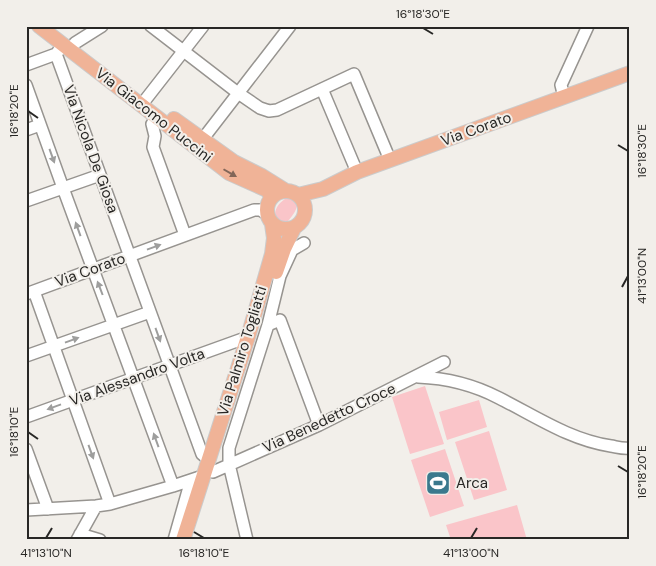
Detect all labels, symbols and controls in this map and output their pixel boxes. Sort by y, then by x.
text: 16°18'30"E [396,6,450,22]
street label: Via Giacomo Puccini [92,63,216,167]
street label: Via Nicola De Giosa [58,82,124,216]
text: 16°18'20"E [6,84,22,138]
street label: Via Corato [438,107,514,151]
text: 16°18'30"E [634,124,650,178]
one-way arrow [48,149,56,164]
one-way arrow [224,168,237,177]
one-way arrow [74,221,81,236]
one-way arrow [147,243,162,251]
street label: Via Corato [52,248,128,292]
text: 41°13'00"N [634,248,650,304]
one-way arrow [96,280,104,295]
street label: Via Palmiro Togliatti [213,284,271,418]
one-way arrow [155,327,162,342]
one-way arrow [65,336,80,344]
street label: Via Alessandro Volta [67,343,207,411]
street label: Via Benedetto Croce [259,378,399,458]
one-way arrow [46,403,61,411]
text: 16°18'10"E [6,407,22,457]
one-way arrow [152,433,159,448]
one-way arrow [88,445,96,460]
text: 16°18'20"E [634,445,650,499]
sports icon: Arca [425,470,451,496]
place label: Arca [456,473,488,493]
text: 41°13'10"N [20,545,72,561]
text: 16°18'10"E [179,545,229,561]
text: 41°13'00"N [443,545,499,561]

